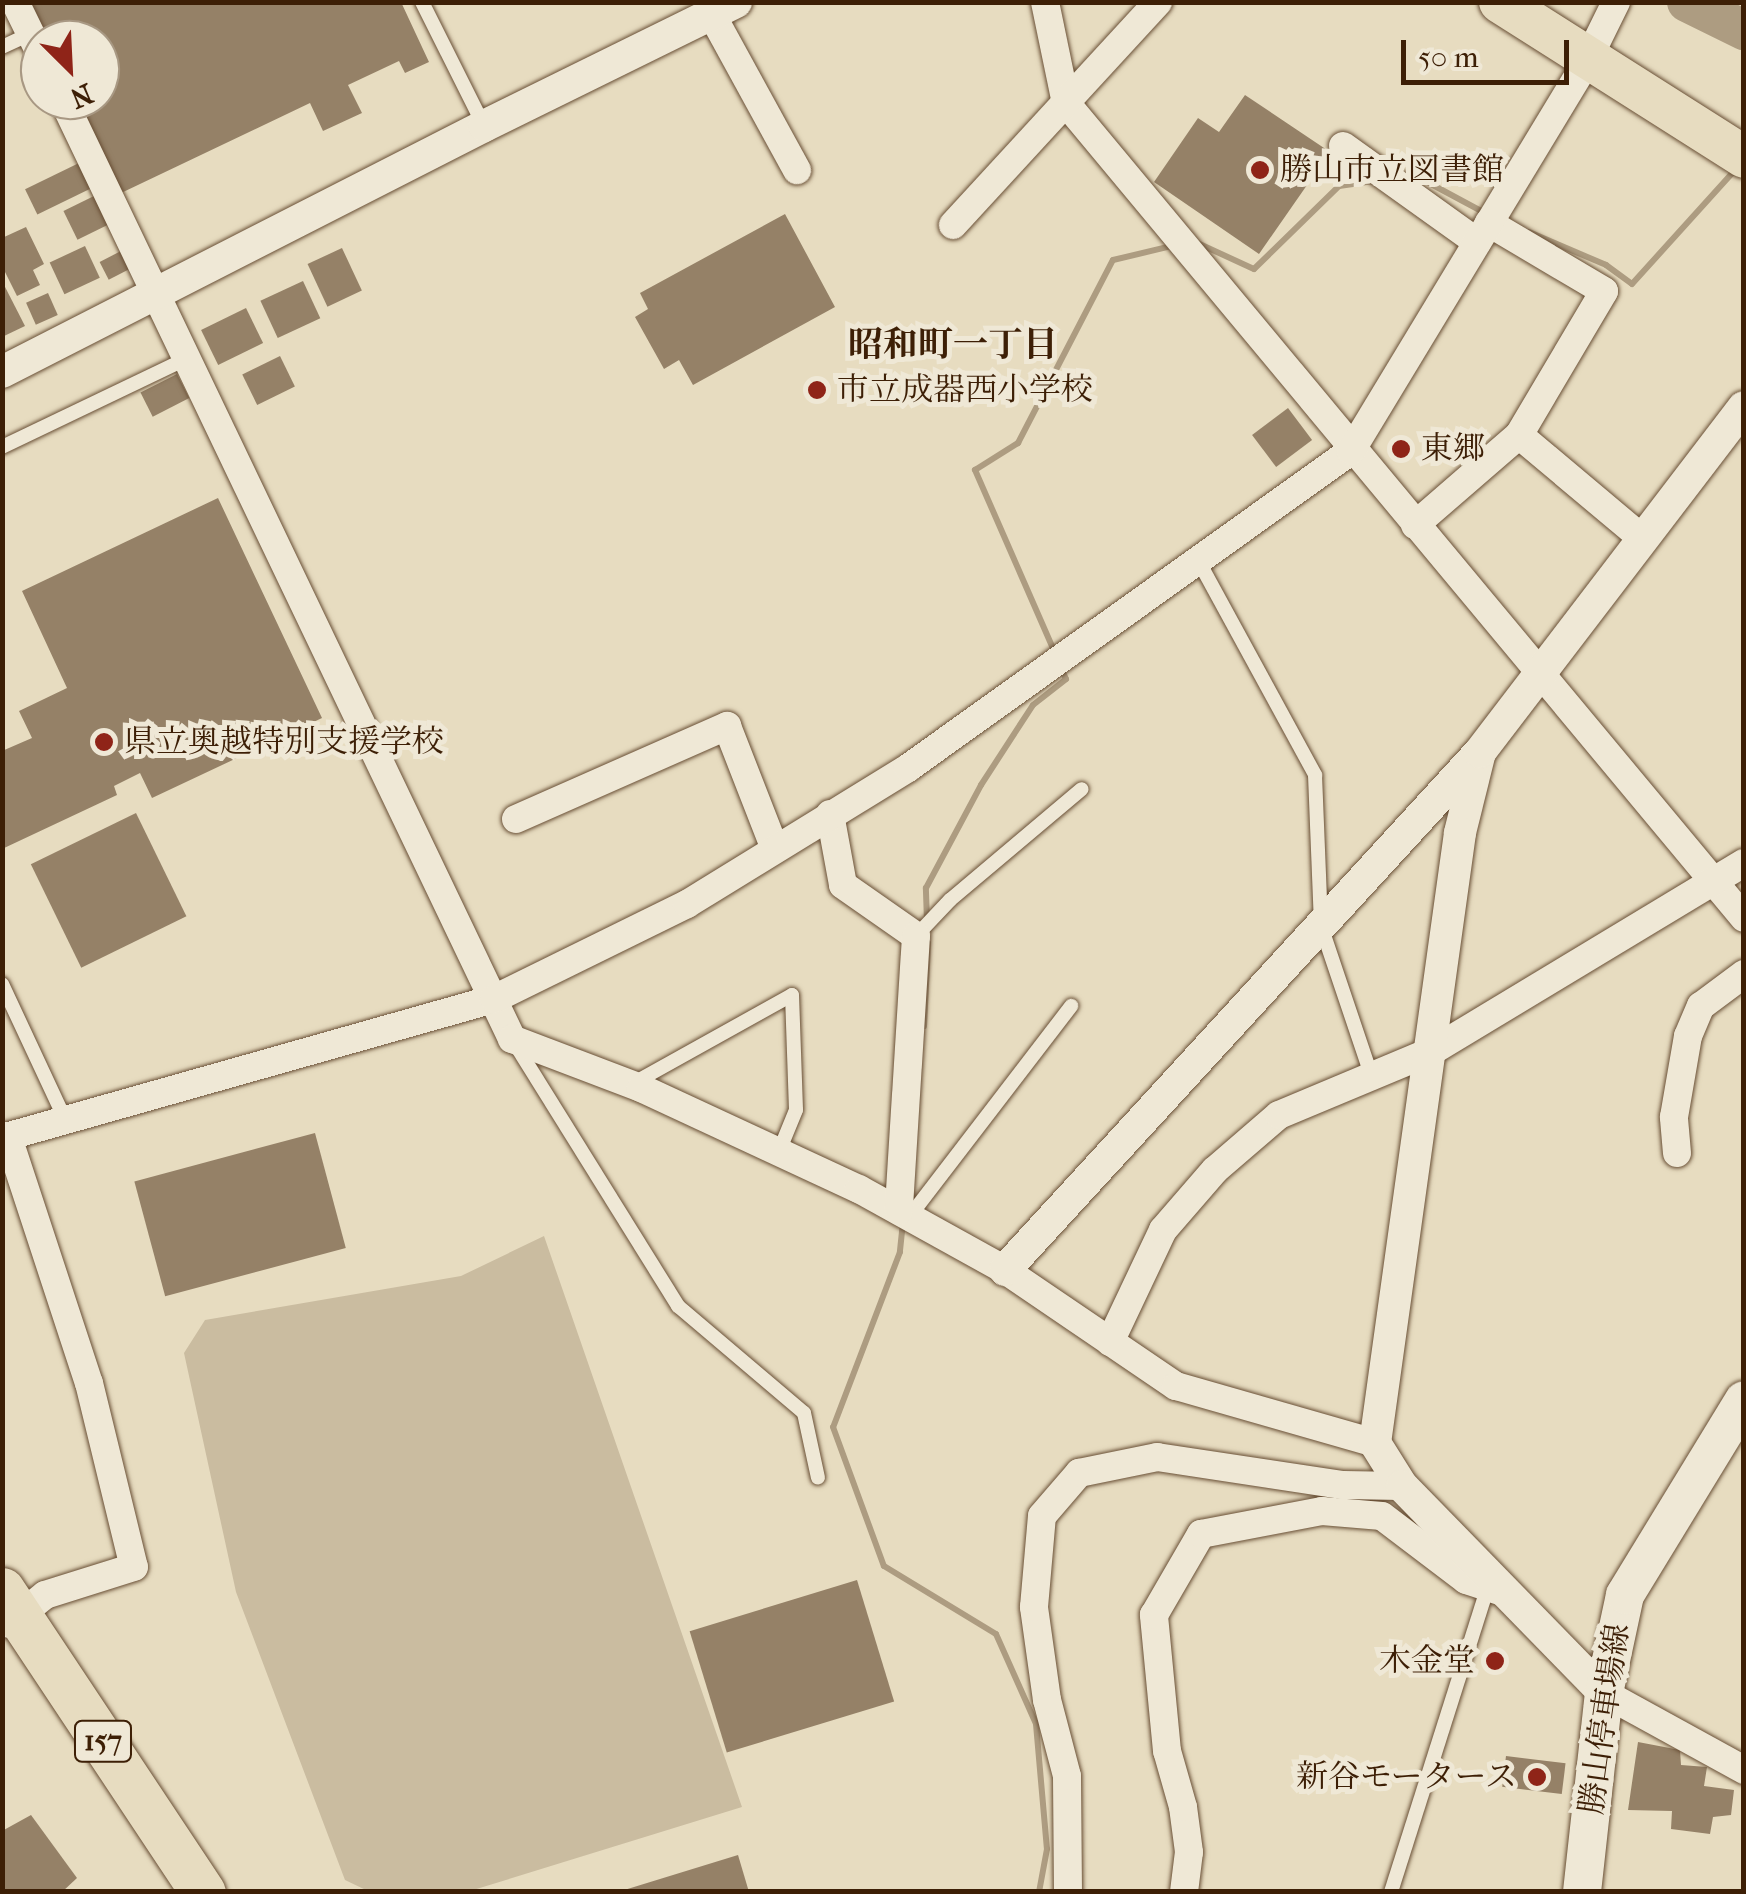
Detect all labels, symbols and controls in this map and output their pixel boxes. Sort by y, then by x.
north arrow [20,20,120,120]
scale bar [1406,20,1574,82]
text: 50 m [1418,40,1479,75]
text: N [65,77,98,115]
place label: 勝山市立図書館 [1280,151,1504,189]
marker: 勝山市立図書館 [1249,159,1271,181]
district label: 昭和町一丁目 [848,324,1058,366]
place label: 市立成器西小学校 [837,371,1093,409]
marker: 市立成器西小学校 [806,379,828,401]
place label: 東郷 [1421,430,1485,468]
marker: 東郷 [1390,438,1412,460]
place label: 県立奥越特別支援学校 [124,723,444,761]
marker: 県立奥越特別支援学校 [93,731,115,753]
street label: 勝山停車場線 [1573,1621,1637,1817]
place label: 木金堂 [1379,1642,1475,1680]
marker: 木金堂 [1484,1650,1506,1672]
road number: 157 [73,1716,133,1766]
place label: 新谷モータース [1294,1758,1517,1796]
marker: 新谷モータース [1526,1766,1548,1788]

